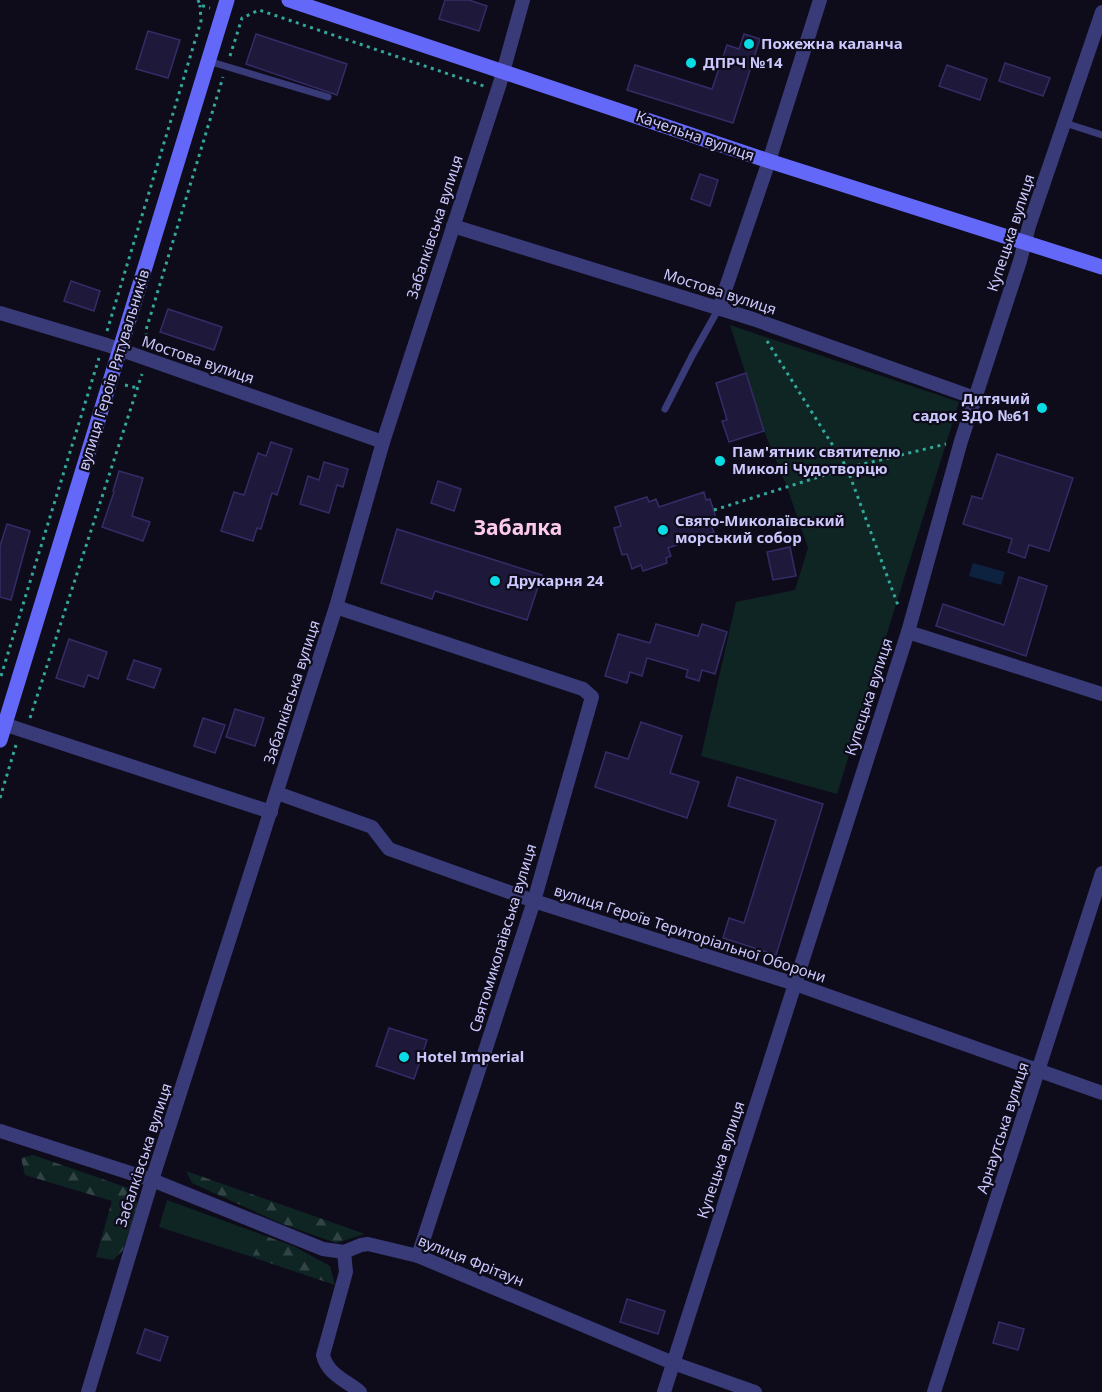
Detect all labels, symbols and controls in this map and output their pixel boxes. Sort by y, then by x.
place label: Пожежна каланча [761,33,903,53]
marker: Пожежна каланча [742,37,756,51]
place label: ДПРЧ №14 [703,52,783,72]
marker: ДПРЧ №14 [684,56,698,70]
street label: Качельна вулиця [633,105,757,165]
street label: Забалківська вулиця [401,152,467,301]
street label: Купецька вулиця [982,171,1039,294]
street label: Мостова вулиця [661,263,779,319]
street label: вулиця Героїв Рятувальників [73,267,153,473]
street label: Мостова вулиця [140,330,257,388]
place label: Дитячий садок ЗДО №61 [913,388,1030,425]
marker: Дитячий садок ЗДО №61 [1035,401,1049,415]
place label: Пам'ятник святителю Миколі Чудотворцю [732,441,901,478]
marker: Пам'ятник святителю Миколі Чудотворцю [713,454,727,468]
place label: Свято-Миколаївський морський собор [675,510,845,547]
district label: Забалка [474,513,562,541]
marker: Свято-Миколаївський морський собор [656,523,670,537]
place label: Друкарня 24 [507,570,604,590]
marker: Друкарня 24 [488,574,502,588]
street label: Забалківська вулиця [258,617,324,766]
street label: Купецька вулиця [840,635,897,758]
street label: Святомиколаївська вулиця [464,841,540,1034]
street label: вулиця Героїв Територіальної Оборони [552,880,829,987]
place label: Hotel Imperial [416,1046,524,1066]
marker: Hotel Imperial [397,1050,411,1064]
street label: Арнаутська вулиця [971,1059,1033,1196]
street label: Забалківська вулиця [110,1080,176,1229]
street label: Купецька вулиця [692,1098,749,1221]
street label: вулиця Фрітаун [416,1230,527,1290]

